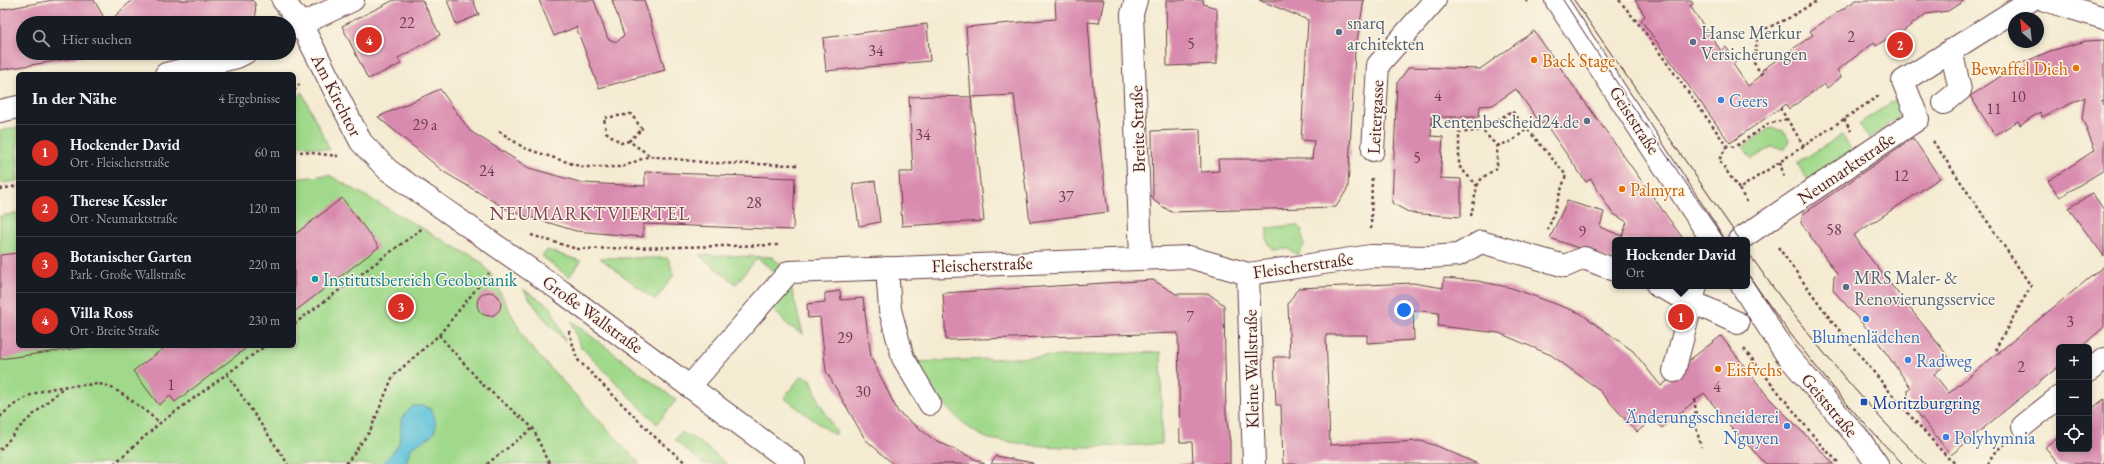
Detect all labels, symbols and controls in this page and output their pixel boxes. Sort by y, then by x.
place label: snarq architekten [1347,11,1425,55]
house number: 22 [399,12,415,33]
north arrow [2008,12,2044,48]
search box [16,16,296,60]
place label: Hanse Merkur Versicherungen [1701,21,1808,65]
pin: 4 [356,25,382,55]
house number: 2 [1847,26,1855,47]
icon: search [30,27,52,49]
marker: snarq architekten [1334,27,1344,37]
text: Hier suchen [62,29,132,48]
pin: 2 [1887,30,1913,60]
house number: 5 [1187,33,1195,54]
marker: Hanse Merkur Versicherungen [1688,37,1698,47]
house number: 34 [868,40,884,61]
street label: Am Kirchtor [306,49,368,140]
place label: Back Stage [1542,49,1615,72]
marker: Back Stage [1529,55,1539,65]
place label: Bewaffel Dich [1971,57,2068,80]
marker: Bewaffel Dich [2071,63,2081,73]
street label: Leitergasse [1362,79,1388,155]
street label: Geiststraße [1604,82,1666,158]
street label: Breite Straße [1124,85,1150,173]
house number: 4 [1434,85,1442,106]
house number: 10 [2010,86,2026,107]
text: In der Nähe [32,87,117,109]
place label: Geers [1729,89,1768,112]
text: 4 Ergebnisse [219,90,280,107]
marker: Geers [1716,95,1726,105]
house number: 11 [1986,98,2002,119]
place label: Rentenbescheid24.de [1431,110,1579,133]
house number: 29 a [413,114,438,135]
marker: Rentenbescheid24.de [1582,116,1592,126]
house number: 34 [915,124,931,145]
street label: Neumarktstraße [1793,127,1899,209]
text: Hockender David [70,135,180,154]
text: 1 [42,144,48,161]
text: 60 m [255,144,280,161]
house number: 5 [1413,147,1421,168]
text: Ort · Fleischerstraße [70,154,169,171]
house number: 24 [479,160,495,181]
house number: 12 [1893,165,1909,186]
place label: Palmyra [1630,178,1686,201]
marker: Palmyra [1617,184,1627,194]
house number: 37 [1058,186,1074,207]
text: Therese Kessler [70,191,167,210]
house number: 28 [746,192,762,213]
text: 2 [42,200,48,217]
text: 120 m [249,200,280,217]
district label: NEUMARKTVIERTEL [489,201,691,226]
text: Ort · Neumarktstraße [70,210,178,227]
house number: 58 [1826,219,1842,240]
house number: 9 [1578,221,1586,242]
popup [1612,237,1750,289]
text: Hockender David [1626,245,1736,264]
text: Botanischer Garten [70,247,192,266]
street label: Fleischerstraße [1251,247,1355,283]
street label: Fleischerstraße [931,251,1033,277]
text: 3 [42,256,48,273]
text: 220 m [249,256,280,273]
text: Ort [1626,264,1644,281]
text: Park · Große Wallstraße [70,266,186,283]
place label: MRS Maler- & Renovierungsservice [1854,266,1995,310]
place label: Institutsbereich Geobotanik [323,268,518,291]
street label: Große Wallstraße [538,270,648,358]
marker: Institutsbereich Geobotanik [310,274,320,284]
marker: MRS Maler- & Renovierungsservice [1841,282,1851,292]
pin: 3 [388,292,414,322]
your location [1394,300,1414,320]
pin: 1 [1668,302,1694,332]
text: Villa Ross [70,303,133,322]
house number: 7 [1186,306,1194,327]
street label: Kleine Wallstraße [1238,309,1264,429]
house number: 3 [2066,311,2074,332]
text: 4 [42,312,48,329]
text: 230 m [249,312,280,329]
marker: Blumenlädchen [1861,314,1871,324]
text: Ort · Breite Straße [70,322,159,339]
place label: Blumenlädchen [1812,325,1921,348]
house number: 29 [837,327,853,348]
map controls [2056,344,2092,452]
button: + [2056,344,2092,380]
place label: Radweg [1916,349,1972,372]
marker: Radweg [1903,355,1913,365]
house number: 2 [2017,356,2025,377]
place label: Eisfvchs [1726,358,1782,381]
marker: Eisfvchs [1713,364,1723,374]
street label: Geiststraße [1797,368,1863,442]
house number: 1 [167,374,175,395]
house number: 4 [1713,376,1721,397]
button: − [2056,380,2092,416]
house number: 30 [855,381,871,402]
place label: Moritzburgring [1872,391,1980,414]
marker: Moritzburgring [1859,397,1869,407]
place label: Änderungsschneiderei Nguyen [1624,405,1780,449]
button: locate [2056,416,2092,452]
marker: Änderungsschneiderei Nguyen [1782,421,1792,431]
place label: Polyhymnia [1954,426,2036,449]
marker: Polyhymnia [1941,432,1951,442]

